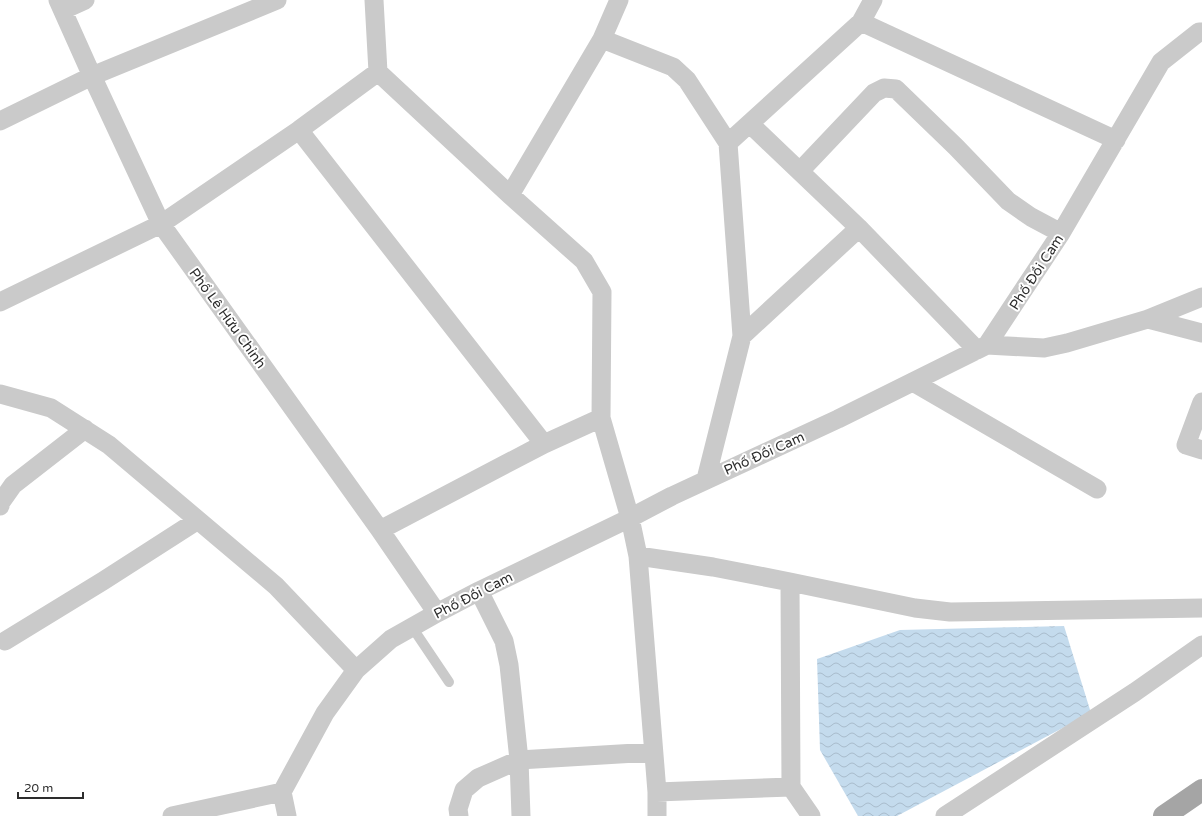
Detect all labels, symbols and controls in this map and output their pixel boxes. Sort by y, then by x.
street label: Phố Đồi Cam [1006,231,1067,313]
street label: Phố Lê Hữu Chỉnh [186,265,270,372]
street label: Phố Đồi Cam [721,428,807,479]
street label: Phố Đồi Cam [431,568,516,623]
scale bar [18,774,83,800]
text: 20 m [24,781,53,795]

